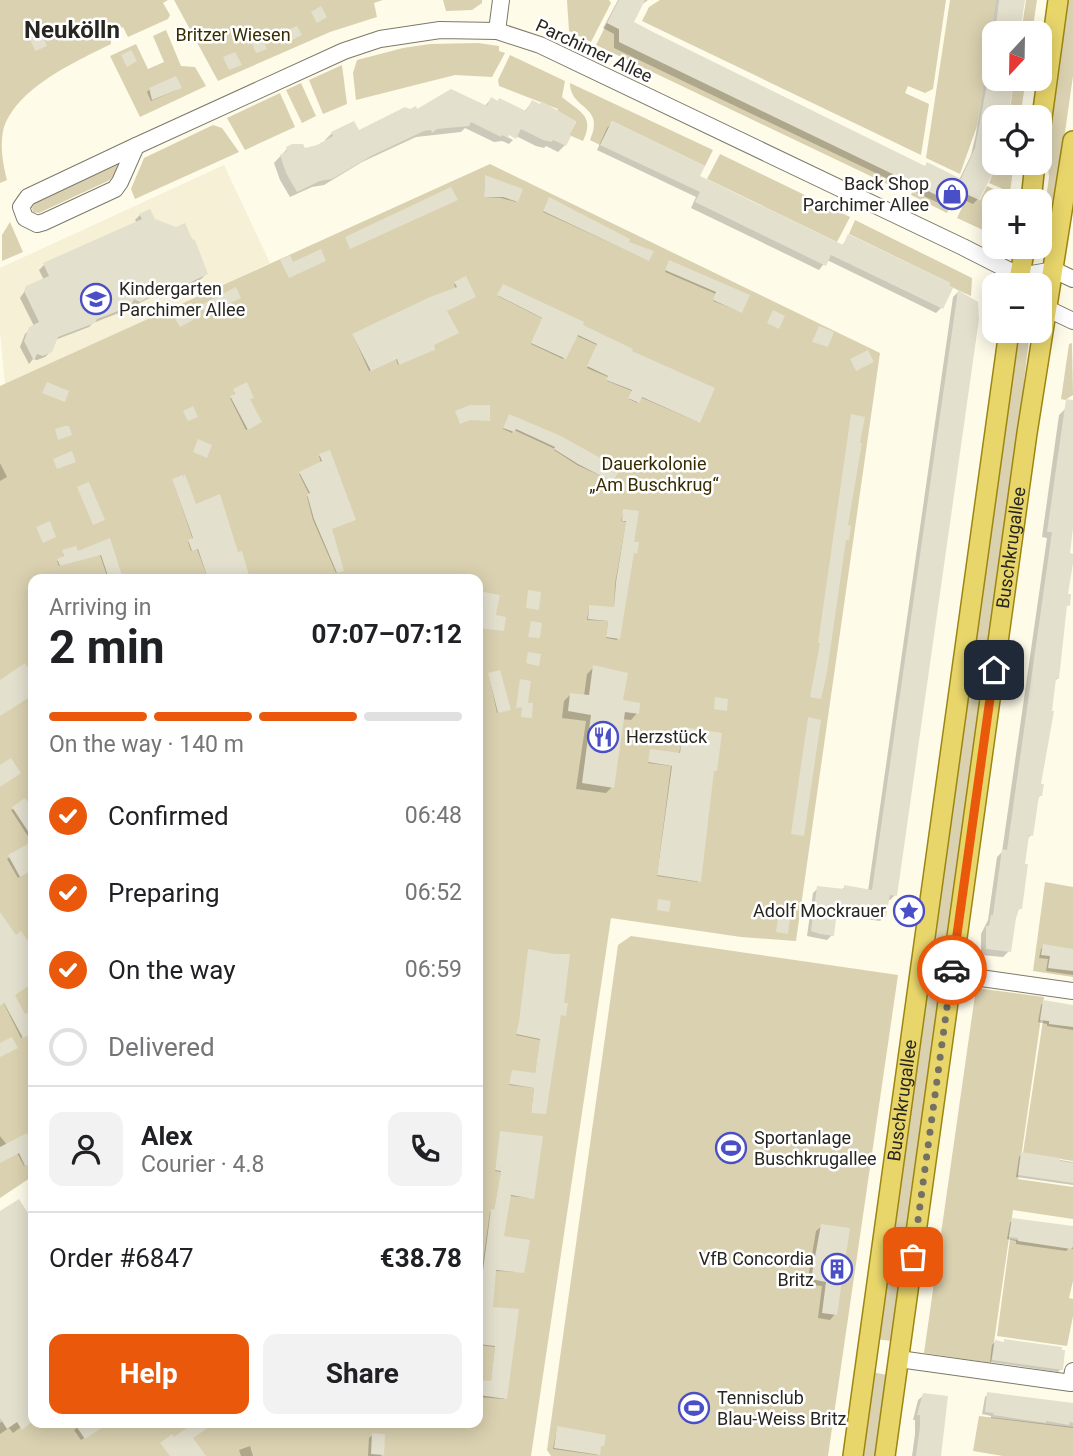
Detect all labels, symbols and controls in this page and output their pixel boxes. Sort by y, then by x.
street label: Parchimer Allee [533,14,656,87]
district label: Neukölln [24,16,120,44]
north arrow [982,21,1052,91]
map controls [982,21,1052,343]
park label: Britzer Wiesen [175,24,291,45]
button: locate [982,105,1052,175]
place label: Back Shop Parchimer Allee [803,173,929,215]
shop icon: Back Shop Parchimer Allee [935,177,969,211]
button: + [982,189,1052,259]
button: − [982,273,1052,343]
place label: Kindergarten Parchimer Allee [119,278,245,320]
school or university icon: Kindergarten Parchimer Allee [79,282,113,316]
park label: Dauerkolonie „Am Buschkrug“ [589,453,719,495]
street label: Buschkrugallee [992,485,1029,610]
text: Arriving in [49,594,152,621]
text: 07:07–07:12 [312,619,462,649]
text: 2 min [49,620,165,674]
pin [964,640,1024,700]
icon: home [975,651,1013,689]
restaurant icon: Herzstück [586,720,620,754]
place label: Herzstück [626,726,708,747]
text: On the way · 140 m [49,731,244,758]
icon: check [49,797,87,835]
text: Confirmed [108,801,229,831]
text: 06:48 [405,802,462,829]
icon: check [49,874,87,912]
text: Preparing [108,878,220,908]
text: 06:52 [405,879,462,906]
place icon: Adolf Mockrauer [892,894,926,928]
place label: Adolf Mockrauer [753,900,886,921]
courier [917,935,987,1005]
icon: check [49,951,87,989]
icon: car [933,951,971,989]
text: On the way [108,955,236,985]
text: 06:59 [405,956,462,983]
text: Delivered [108,1032,215,1062]
street label: Buschkrugallee [883,1038,921,1163]
button: person [49,1112,123,1186]
button: phone [388,1112,462,1186]
text: Alex [141,1121,193,1151]
place label: Sportanlage Buschkrugallee [754,1127,877,1169]
sports icon: Sportanlage Buschkrugallee [714,1131,748,1165]
text: Courier · 4.8 [141,1151,264,1178]
pin [883,1227,943,1287]
icon: bag [894,1238,932,1276]
text: Order #6847 [49,1243,194,1273]
text: €38.78 [380,1243,462,1273]
place label: VfB Concordia Britz [699,1248,814,1290]
building icon: VfB Concordia Britz [820,1252,854,1286]
button: Help [49,1334,249,1414]
button: Share [263,1334,462,1414]
place label: Tennisclub Blau-Weiss Britz [717,1387,847,1429]
sports icon: Tennisclub Blau-Weiss Britz [677,1391,711,1425]

